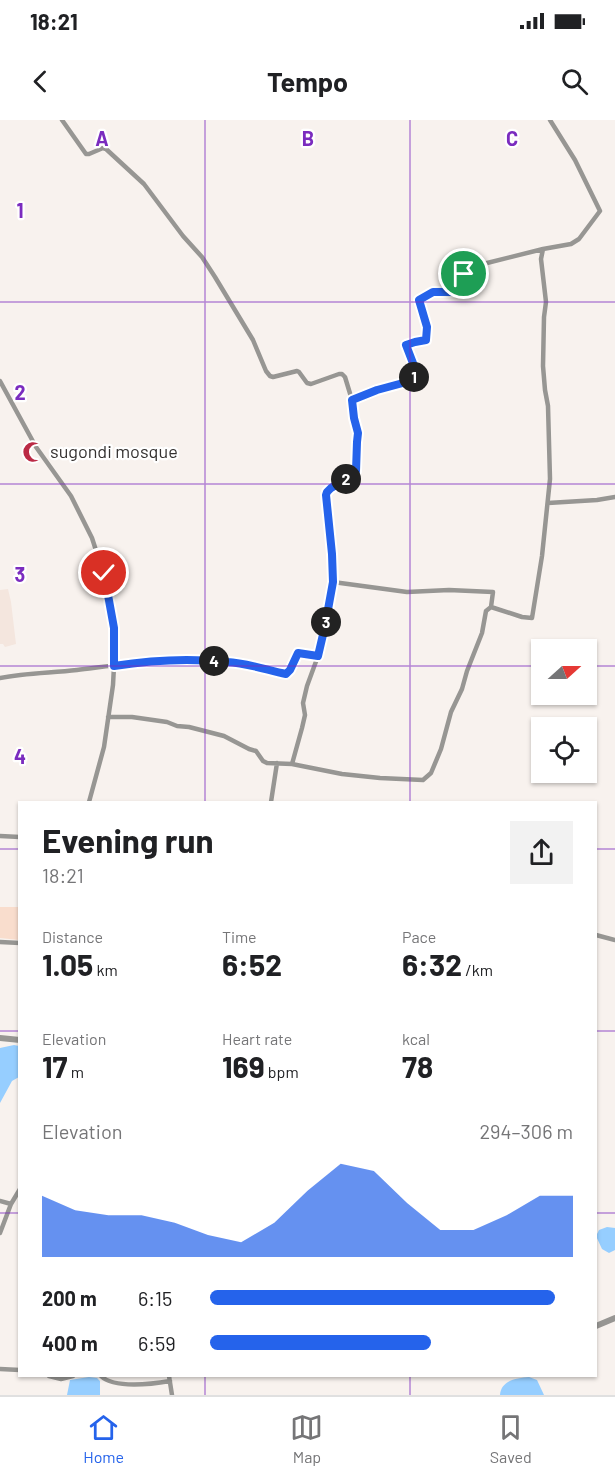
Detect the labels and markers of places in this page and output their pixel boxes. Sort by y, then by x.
pin [438,248,489,299]
pin: 1 [399,362,429,392]
mosque icon: sugondi mosque [21,440,45,464]
place label: sugondi mosque [50,440,178,462]
pin: 2 [331,464,361,494]
pin [78,547,129,598]
pin: 3 [311,607,341,637]
pin: 4 [199,646,229,676]

